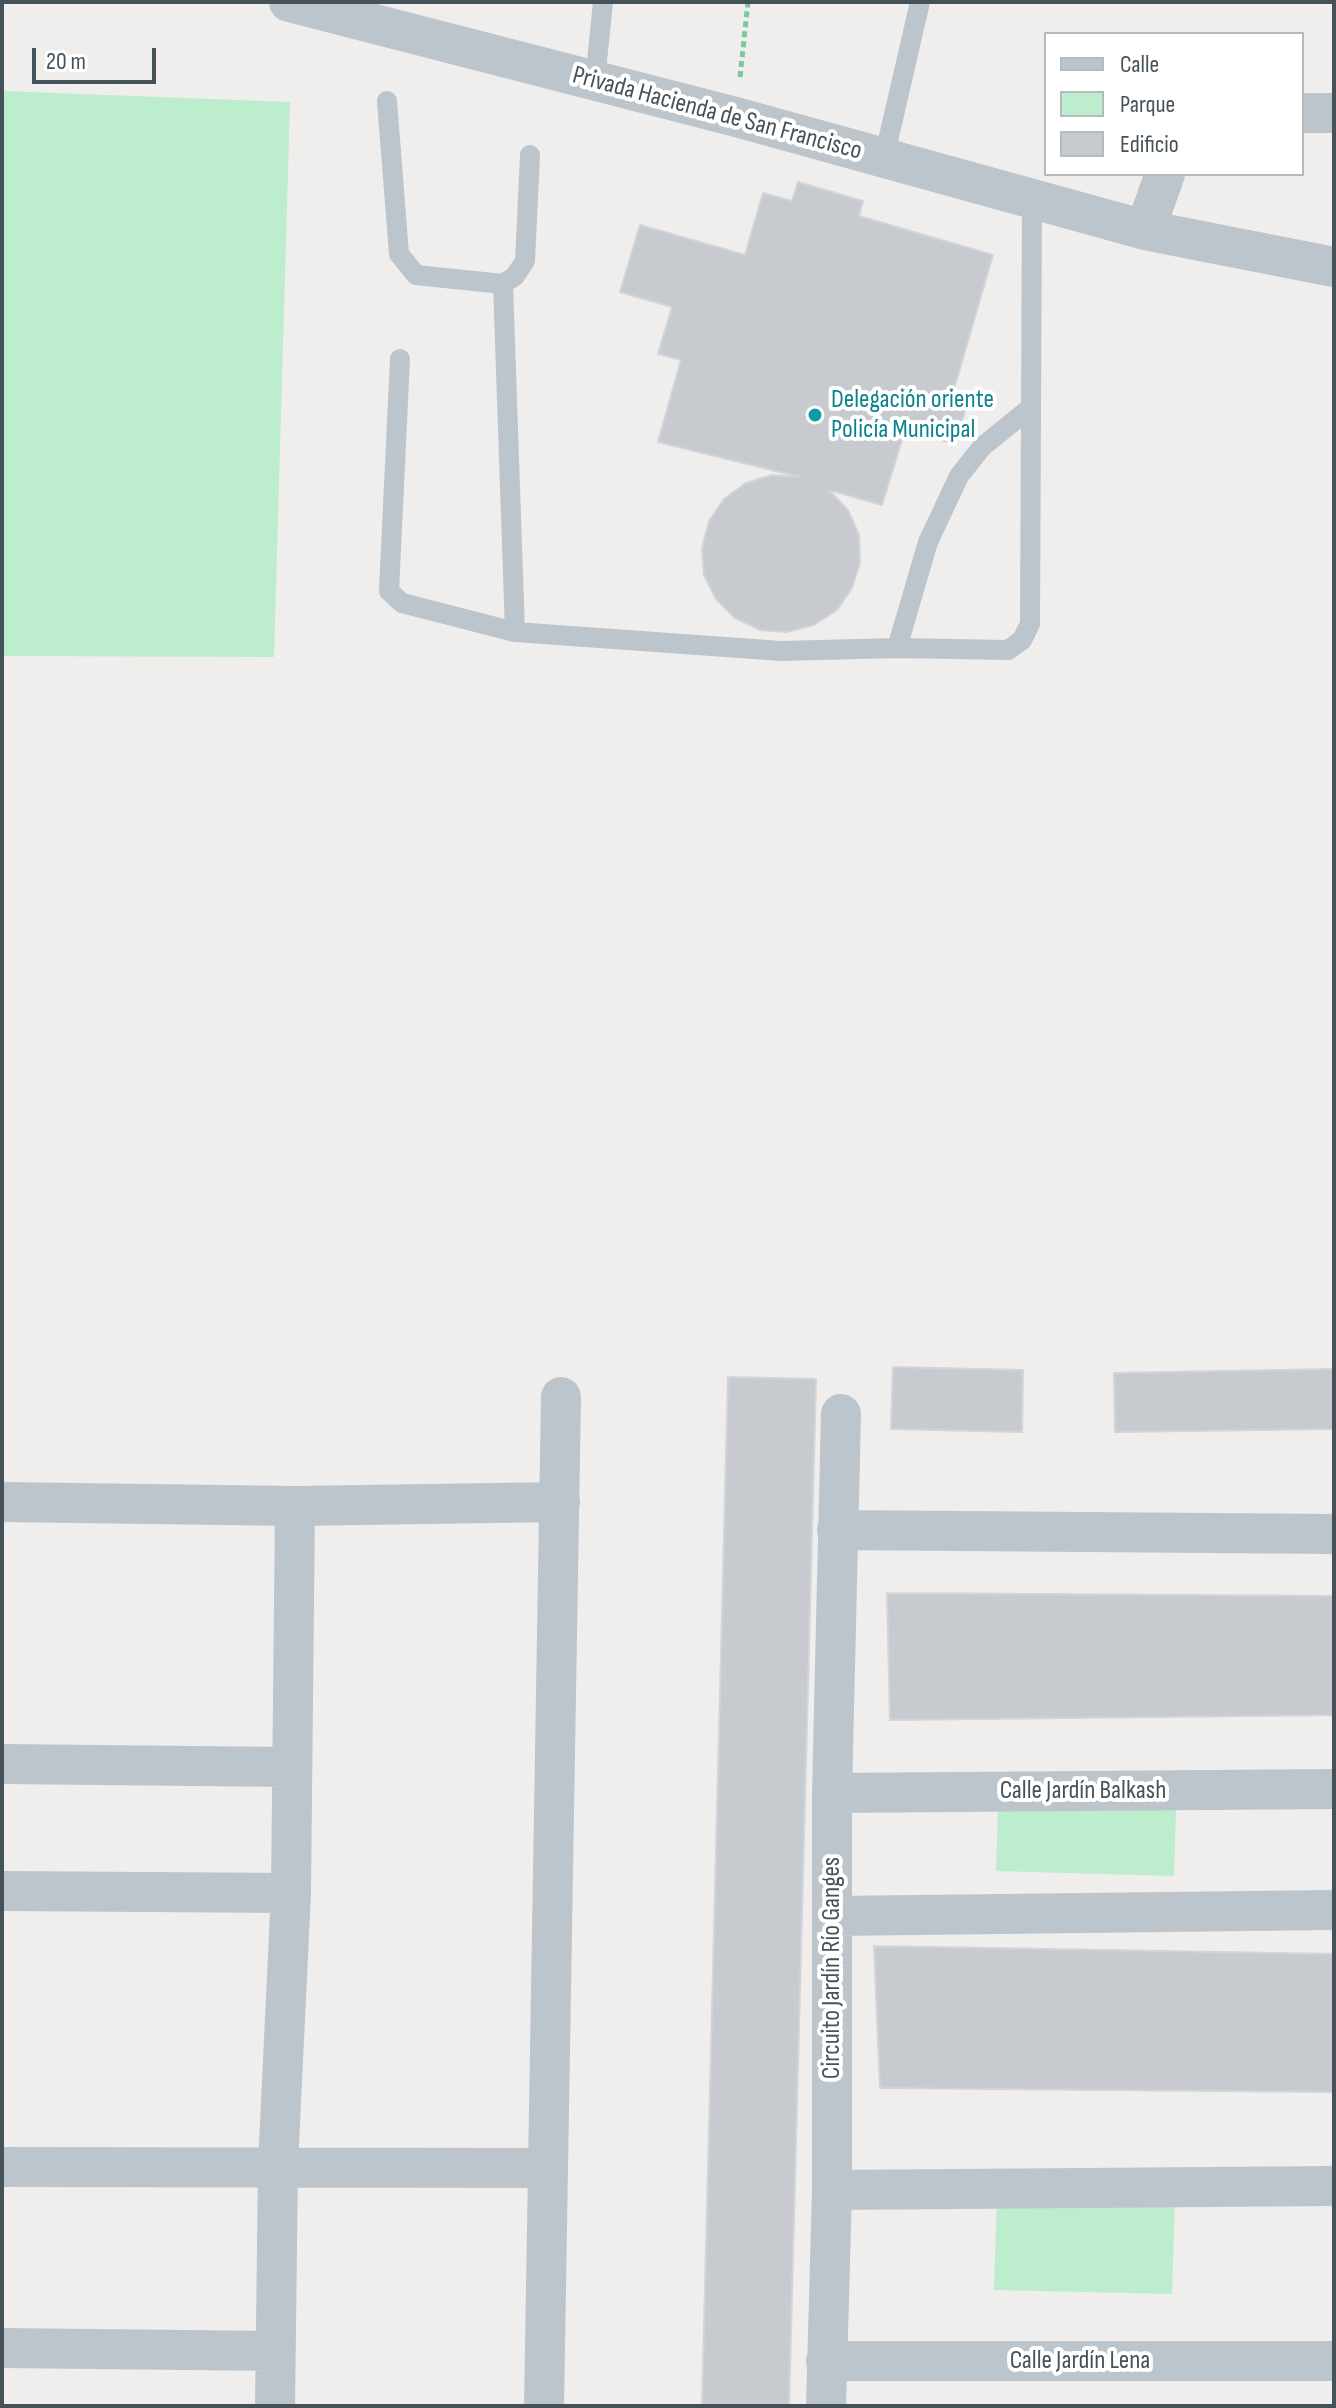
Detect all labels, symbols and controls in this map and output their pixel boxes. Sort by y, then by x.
scale bar [36,32,160,82]
legend [1044,32,1304,176]
text: 20 m [46,47,86,76]
text: Calle [1120,50,1159,79]
street label: Privada Hacienda de San Francisco [569,60,865,168]
text: Parque [1120,90,1175,119]
text: Edificio [1120,130,1179,159]
place label: Delegación oriente Policía Municipal [831,384,994,446]
marker: Delegación oriente Policía Municipal [806,406,824,424]
street label: Calle Jardín Balkash [1000,1775,1166,1807]
street label: Circuito Jardín Río Ganges [816,1857,848,2079]
street label: Calle Jardín Lena [1010,2345,1150,2377]

